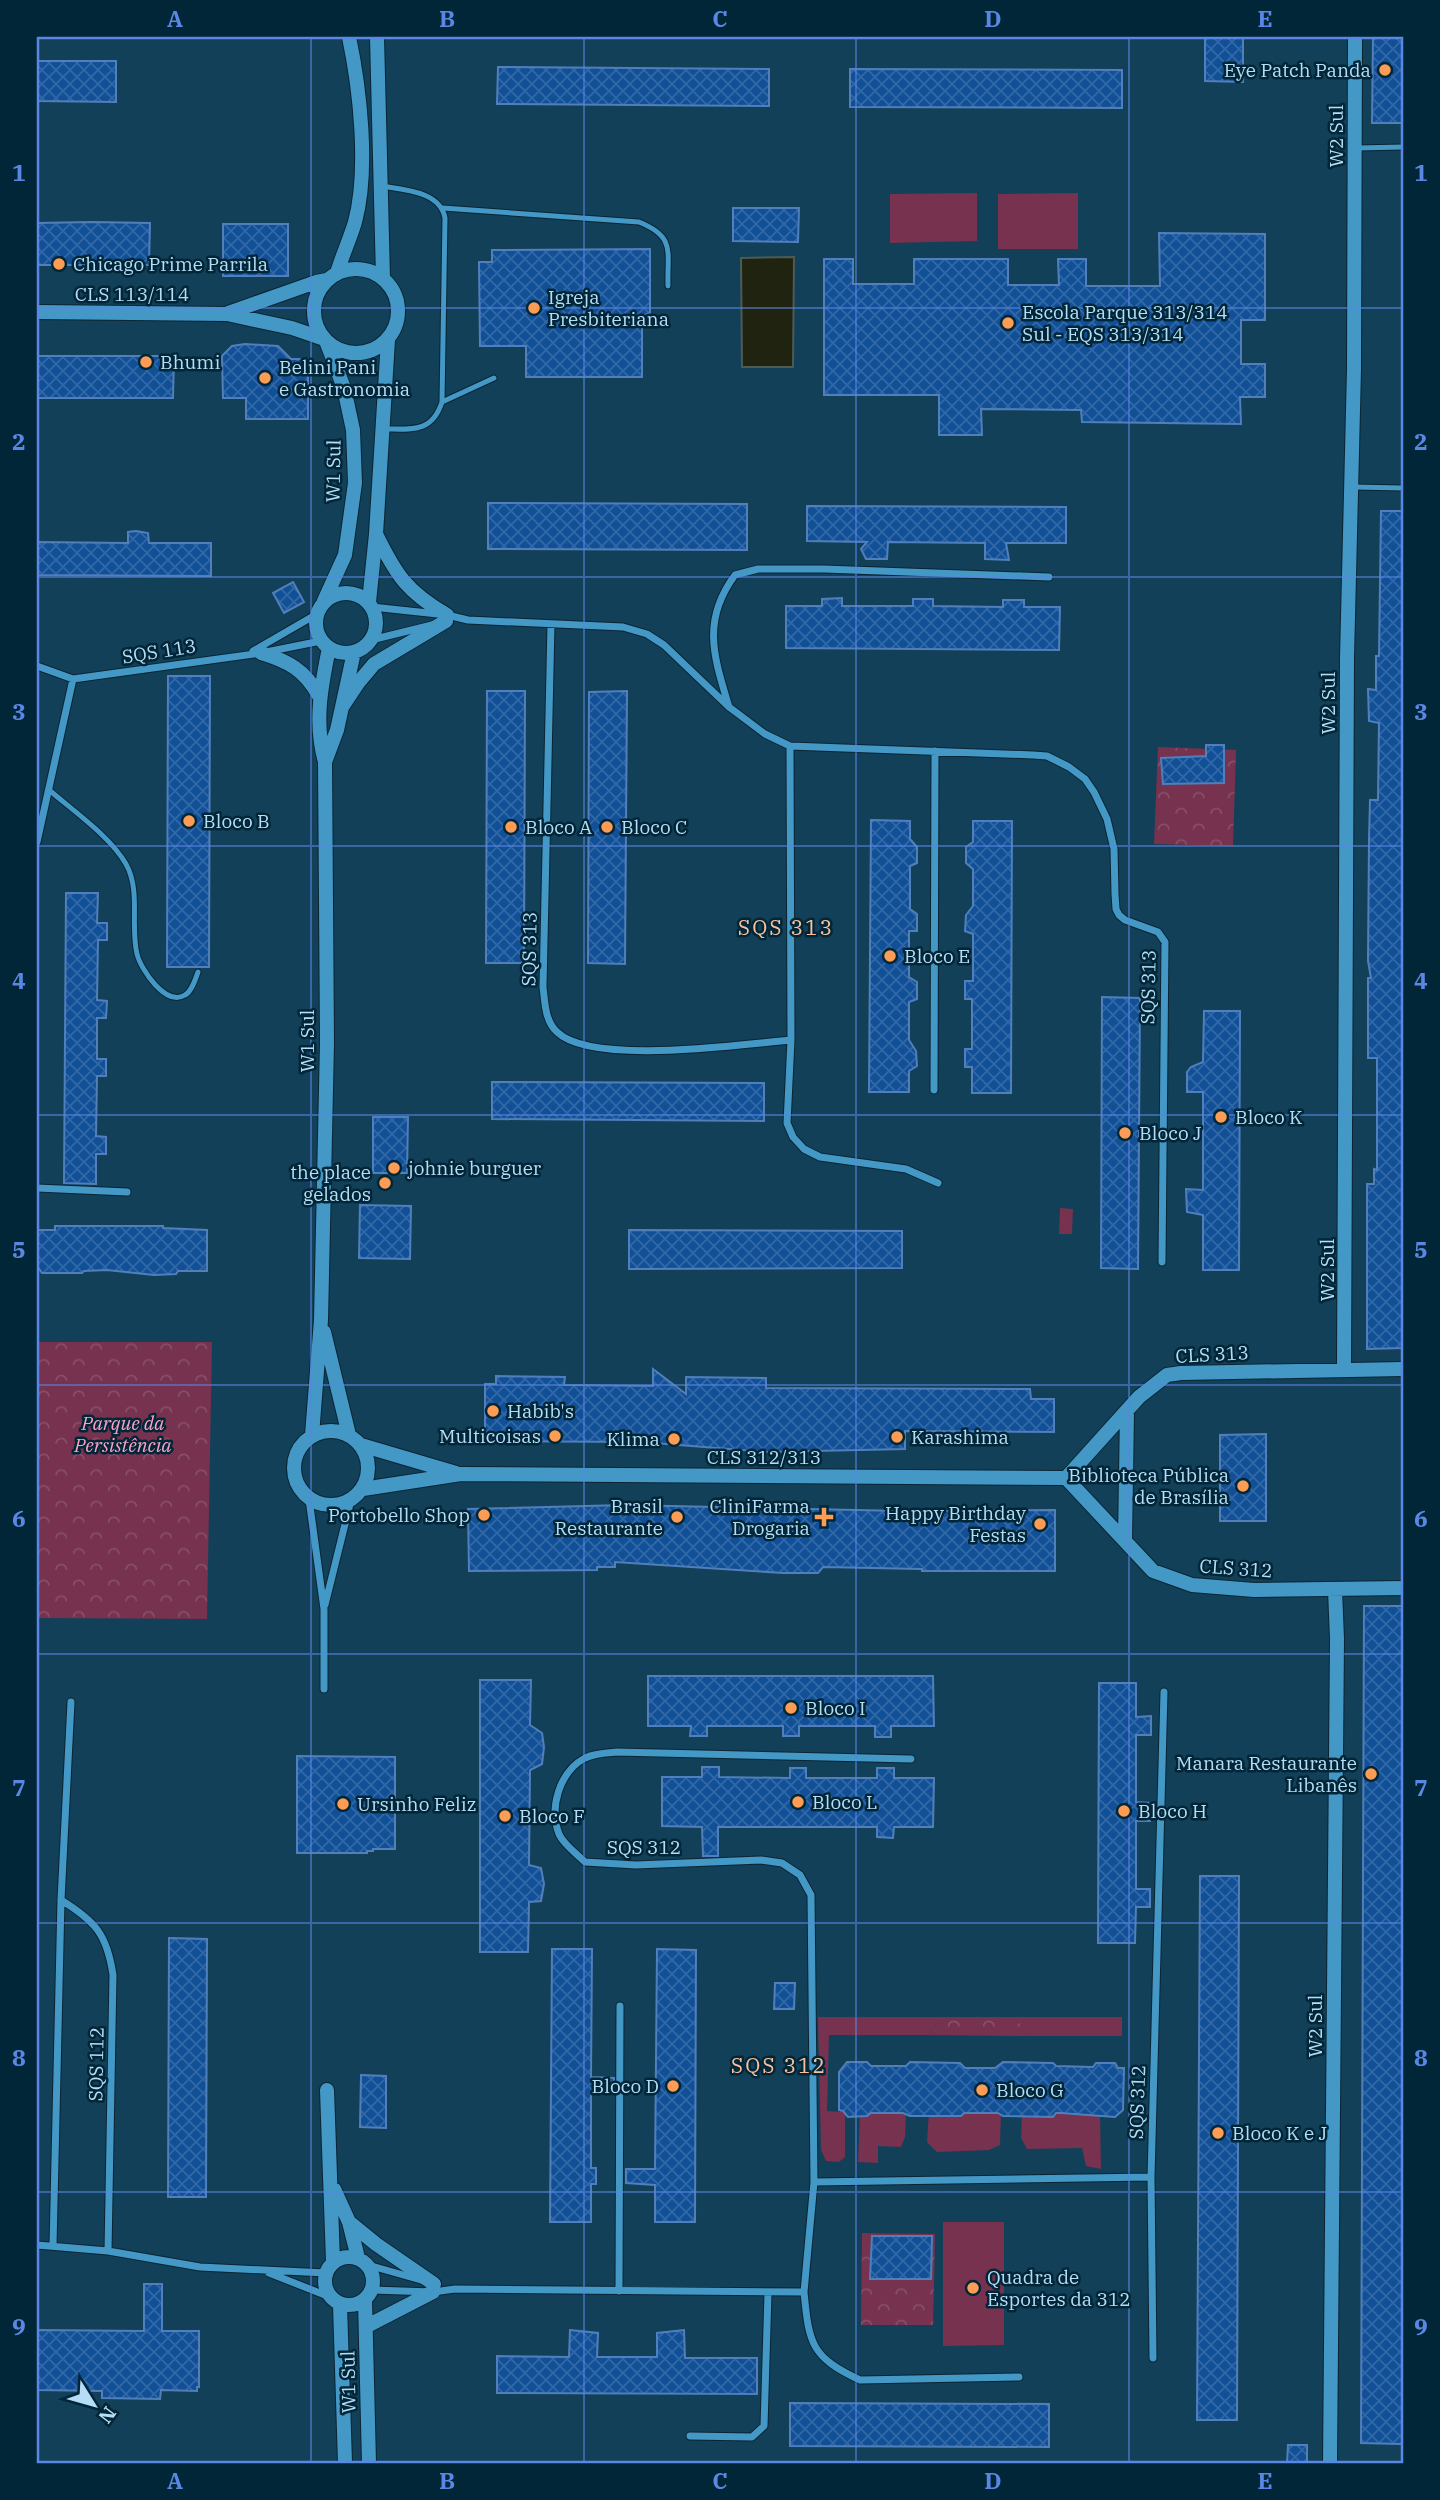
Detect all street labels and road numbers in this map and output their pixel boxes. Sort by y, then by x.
street label: W2 Sul [1324,104,1348,167]
street label: CLS 113/114 [75,282,189,306]
street label: W1 Sul [320,439,346,503]
street label: SQS 113 [120,633,198,669]
street label: W2 Sul [1316,671,1340,734]
street label: SQS 313 [516,912,542,986]
street label: SQS 313 [1135,950,1161,1024]
street label: W1 Sul [295,1009,319,1072]
street label: W2 Sul [1315,1238,1339,1301]
street label: CLS 313 [1175,1340,1249,1368]
street label: CLS 312/313 [707,1445,821,1469]
street label: CLS 312 [1199,1553,1273,1583]
street label: SQS 312 [607,1835,681,1859]
street label: W2 Sul [1303,1994,1327,2057]
street label: SQS 112 [83,2027,109,2101]
street label: SQS 312 [1124,2064,1150,2140]
street label: W1 Sul [335,2350,361,2414]

